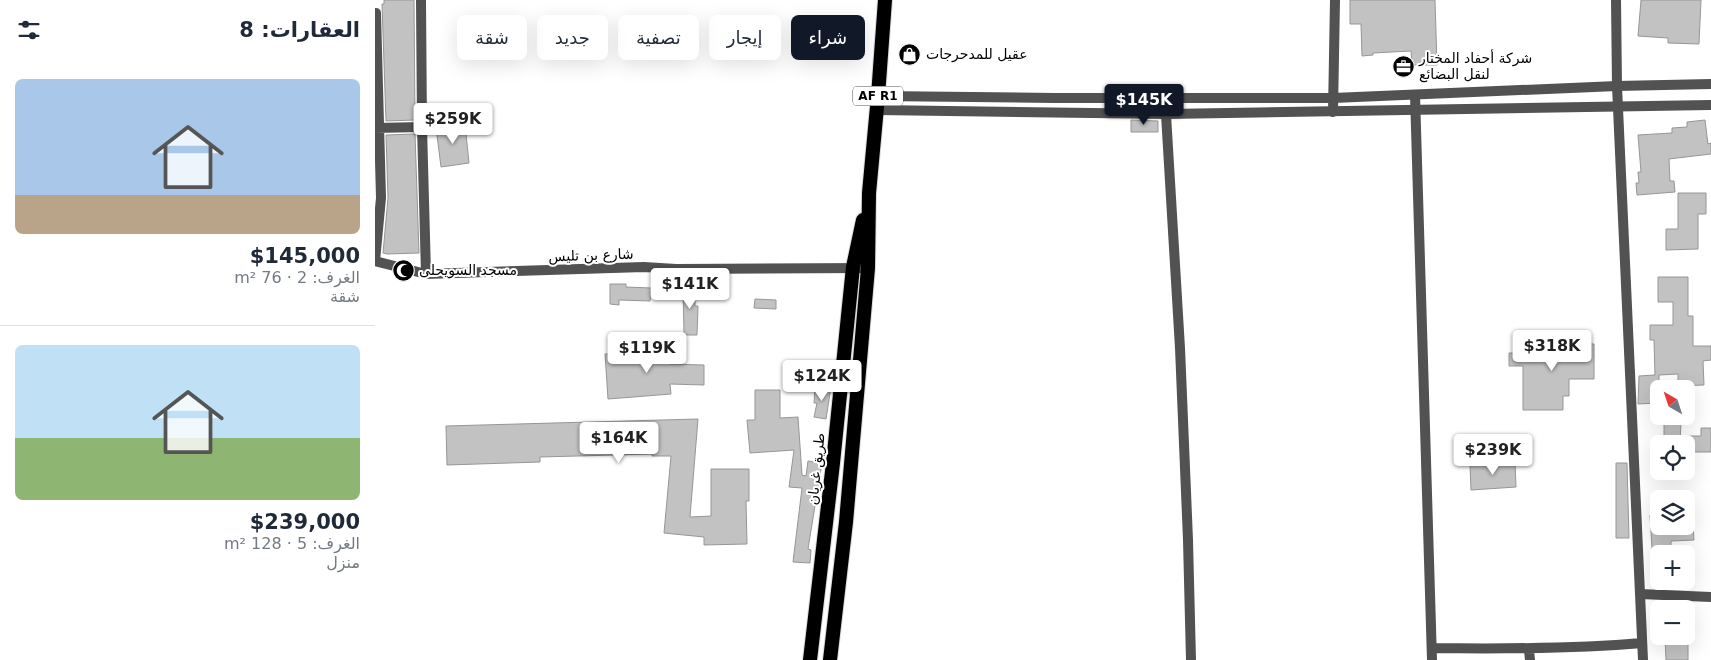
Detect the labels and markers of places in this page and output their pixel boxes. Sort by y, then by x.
shop icon: عقيل للمدحرجات [898,42,922,66]
place label: عقيل للمدحرجات [926,46,1028,63]
place label: شركة أحفاد المختار لنقل البضائع [1418,49,1532,83]
office icon: شركة أحفاد المختار لنقل البضائع [1391,54,1415,78]
pin: $145K [1109,84,1179,126]
pin: $259K [418,102,488,145]
mosque icon: مسجد السويحلى [391,258,415,282]
place label: مسجد السويحلى [419,262,517,279]
pin: $141K [655,268,725,310]
pin: $318K [1517,330,1587,372]
pin: $119K [612,332,682,374]
pin: $124K [787,360,857,402]
pin: $164K [584,422,654,464]
pin: $239K [1458,434,1528,476]

